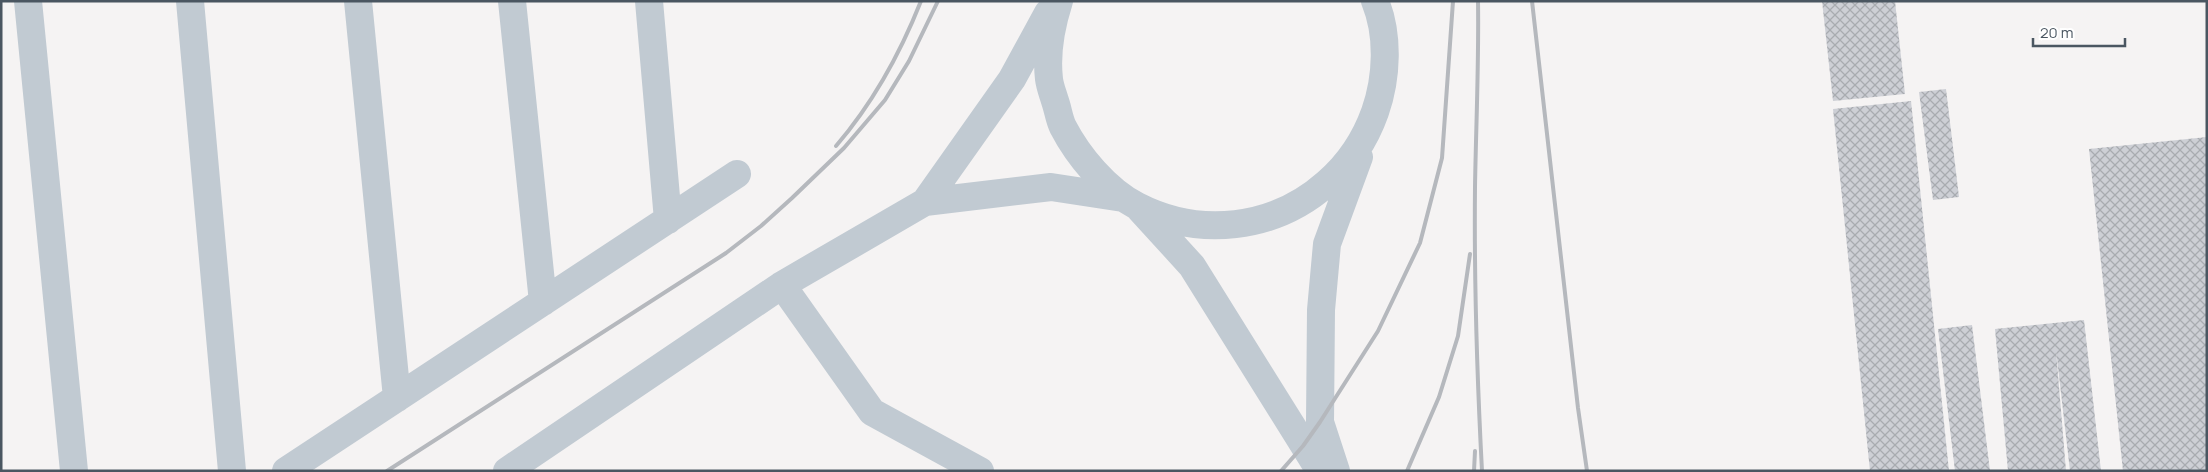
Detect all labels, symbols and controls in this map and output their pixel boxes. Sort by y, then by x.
scale bar [2033,15,2126,47]
text: 20 m [2040,22,2073,43]

